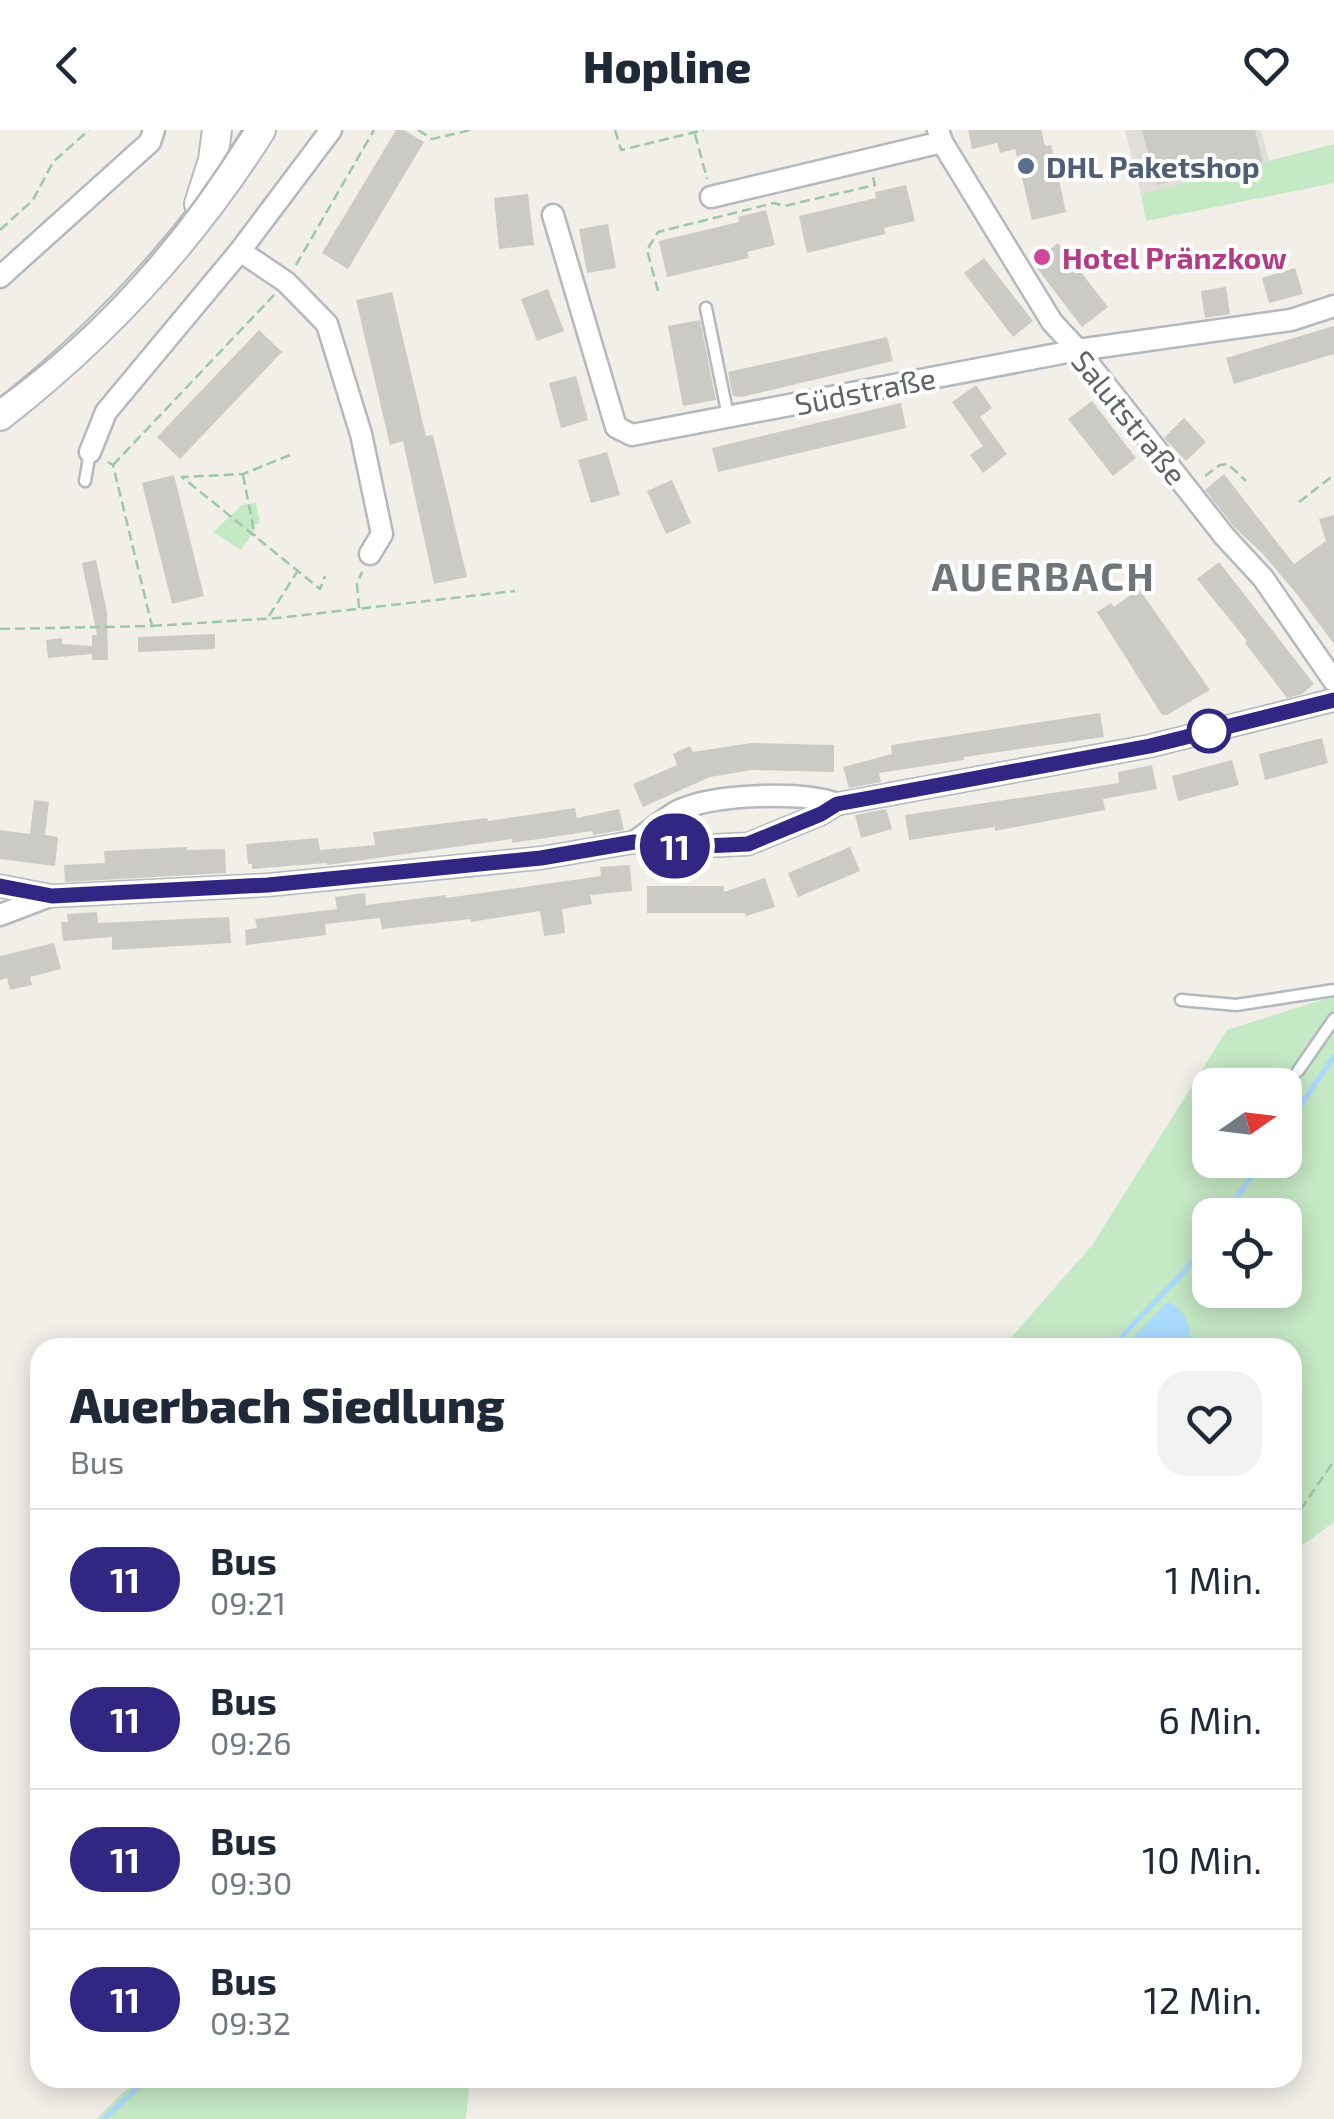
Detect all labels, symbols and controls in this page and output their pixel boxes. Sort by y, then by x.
icon: back [40,38,95,93]
text: Hopline [583,38,751,92]
icon: heart [1239,38,1294,93]
place label: DHL Paketshop [1046,148,1260,184]
marker: DHL Paketshop [1015,155,1037,177]
place label: Hotel Pränzkow [1062,239,1287,275]
marker: Hotel Pränzkow [1031,246,1053,268]
street label: Salutstraße [1065,343,1195,491]
street label: Südstraße [792,359,938,421]
district label: AUERBACH [932,551,1156,599]
unlabelled marker [1188,710,1230,752]
line badge: 11 [630,814,720,878]
text: 11 [660,825,690,867]
north arrow [1192,1068,1302,1178]
map controls [1192,1068,1302,1308]
button: locate [1192,1198,1302,1308]
button: heart [1157,1371,1262,1476]
text: Auerbach Siedlung [70,1375,505,1433]
text: Bus [70,1442,124,1480]
text: Bus [210,1537,277,1583]
text: 1 Min. [1165,1556,1262,1602]
text: 11 [110,1558,140,1600]
text: 09:21 [210,1583,286,1621]
text: Bus [210,1677,277,1723]
text: 6 Min. [1158,1696,1262,1742]
text: 11 [110,1698,140,1740]
text: 09:26 [210,1723,291,1761]
text: Bus [210,1817,277,1863]
text: 10 Min. [1142,1836,1262,1882]
text: 11 [110,1838,140,1880]
text: 09:30 [210,1863,292,1901]
text: Bus [210,1957,277,2003]
text: 12 Min. [1144,1976,1262,2022]
text: 11 [110,1978,140,2020]
text: 09:32 [210,2003,291,2041]

